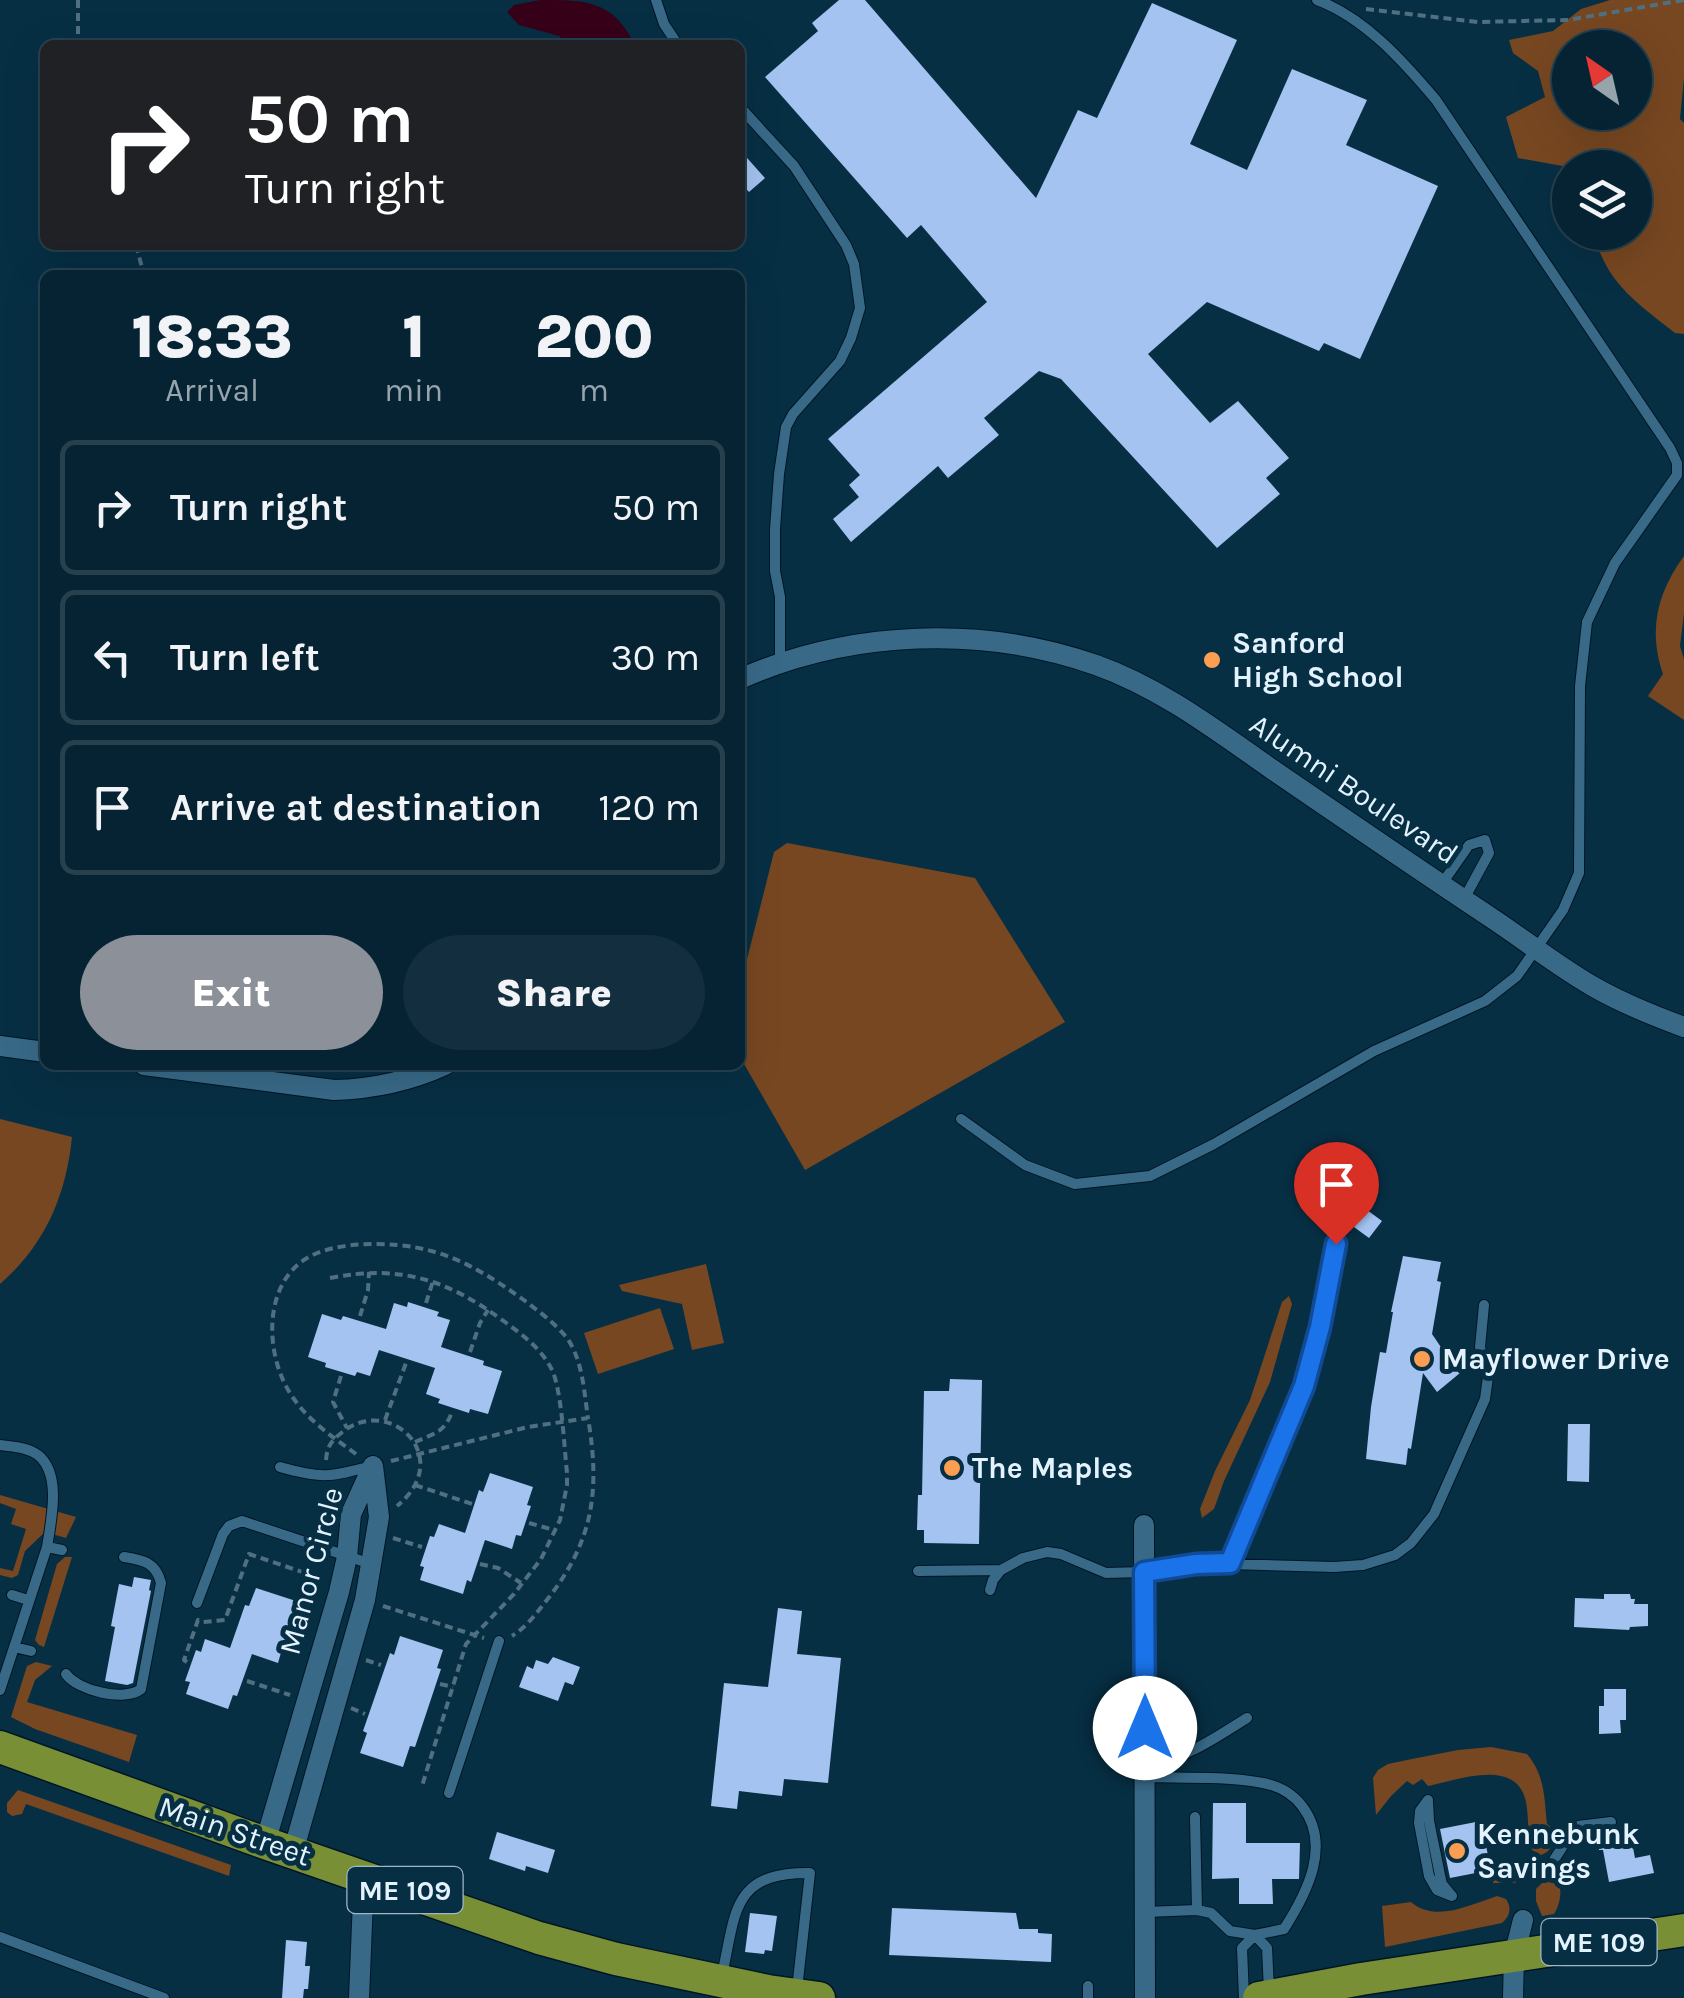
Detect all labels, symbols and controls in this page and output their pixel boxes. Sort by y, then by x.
north arrow [1552,30,1652,130]
map controls [1552,30,1652,250]
text: 50 m [245,78,414,160]
icon: right [80,80,210,210]
button: layers [1552,150,1652,250]
text: Turn right [245,162,445,214]
text: 18:33 [132,302,293,372]
text: 1 [402,302,425,372]
text: 200 [535,302,653,372]
text: Arrival [165,372,259,409]
text: min [384,372,443,409]
text: m [579,372,609,409]
icon: right [85,480,140,535]
text: Turn right [170,485,347,530]
text: 50 m [611,485,700,530]
place label: Sanford High School [1232,625,1404,695]
icon: left [85,630,140,685]
text: Turn left [170,635,320,680]
text: 30 m [610,635,700,680]
marker: Sanford High School [1201,649,1223,671]
street label: Alumni Boulevard [1243,706,1465,872]
icon: arrive [85,780,140,835]
text: Arrive at destination [170,785,542,830]
text: 120 m [598,785,700,830]
button: Exit [80,935,383,1050]
button: Share [403,935,705,1050]
pin [1294,1142,1379,1245]
icon: arrive [1309,1157,1364,1212]
place label: Mayflower Drive [1442,1341,1670,1377]
marker: Mayflower Drive [1411,1348,1433,1370]
place label: The Maples [972,1450,1133,1486]
marker: The Maples [941,1457,963,1479]
street label: Manor Circle [271,1483,351,1659]
position arrow [1093,1676,1197,1780]
street label: Main Street [154,1788,316,1874]
place label: Kennebunk Savings [1477,1816,1640,1886]
marker: Kennebunk Savings [1446,1840,1468,1862]
road number: ME 109 [348,1867,462,1913]
road number: ME 109 [1542,1919,1656,1965]

